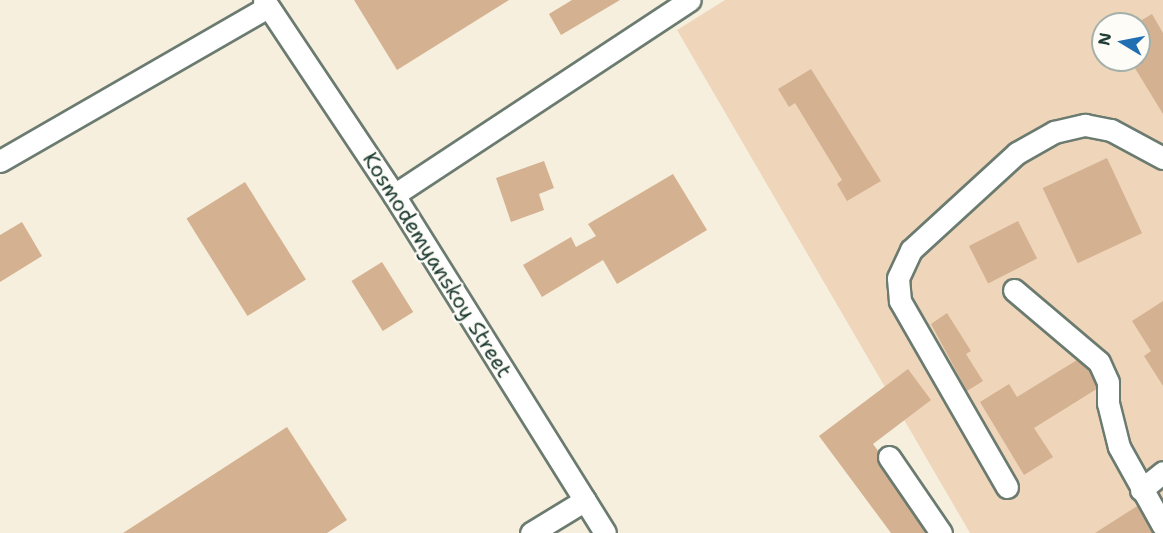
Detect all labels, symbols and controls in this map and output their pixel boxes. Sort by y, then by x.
north arrow [1091,12,1151,72]
text: N [1093,31,1116,47]
street label: Kosmodemyanskoy Street [357,148,517,382]

